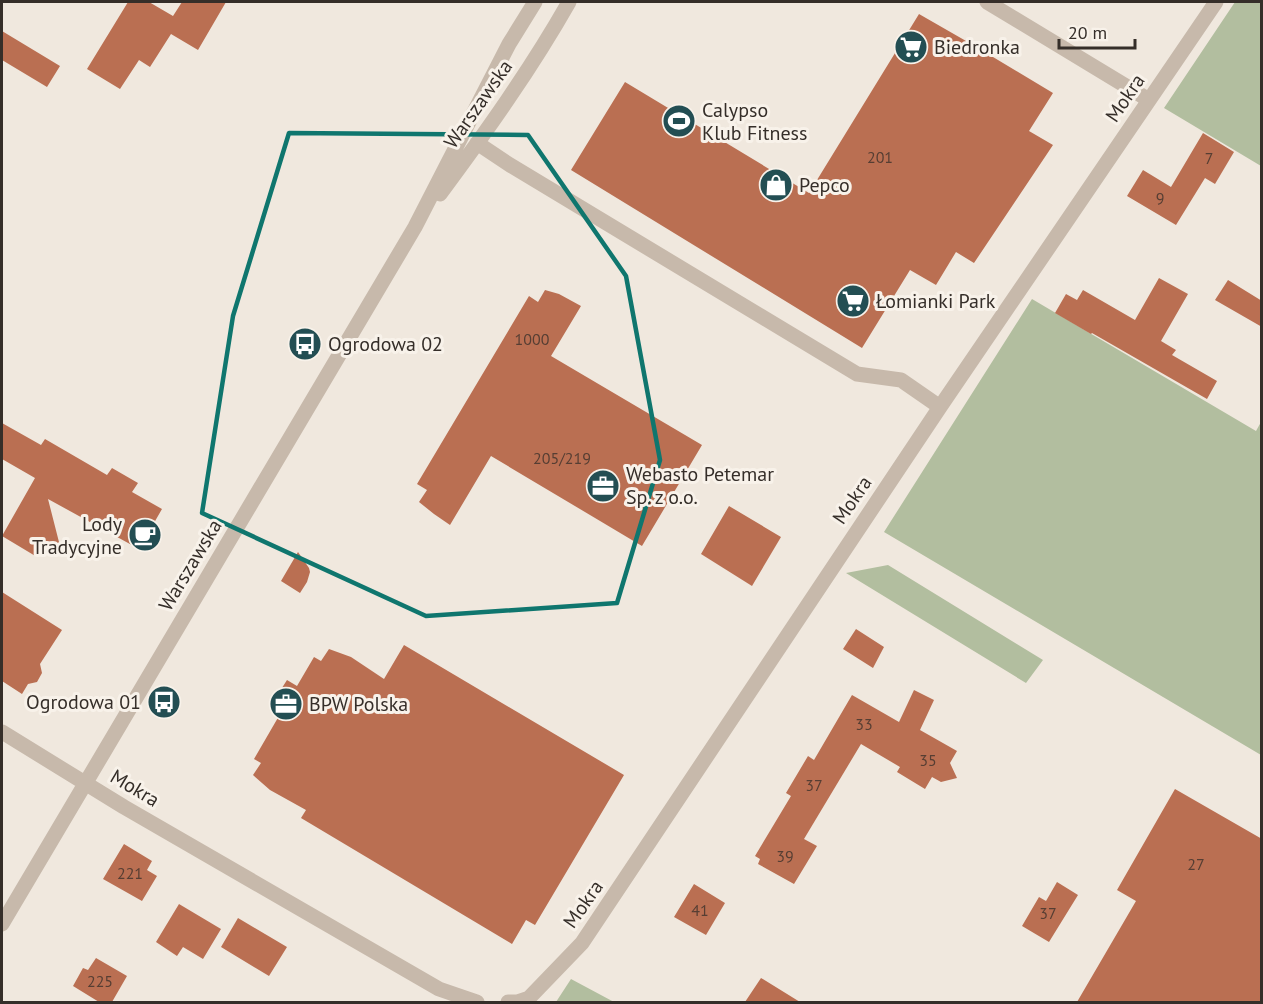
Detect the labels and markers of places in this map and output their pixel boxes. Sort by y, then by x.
supermarket icon: Biedronka [893,29,929,65]
place label: Biedronka [934,34,1020,60]
place label: Calypso Klub Fitness [702,97,807,146]
sports icon: Calypso Klub Fitness [661,103,697,139]
shop icon: Pepco [758,167,794,203]
place label: Pepco [799,172,850,198]
supermarket icon: Łomianki Park [835,283,871,319]
place label: Łomianki Park [876,288,996,314]
bus stop icon: Ogrodowa 02 [287,326,323,362]
place label: Ogrodowa 02 [328,331,443,357]
place label: Webasto Petemar Sp. z o.o. [626,461,774,510]
office icon: Webasto Petemar Sp. z o.o. [585,468,621,504]
place label: Lody Tradycyjne [32,511,123,560]
cafe icon: Lody Tradycyjne [127,517,163,553]
bus stop icon: Ogrodowa 01 [146,684,182,720]
office icon: BPW Polska [268,686,304,722]
place label: Ogrodowa 01 [26,689,141,715]
place label: BPW Polska [309,691,408,717]

